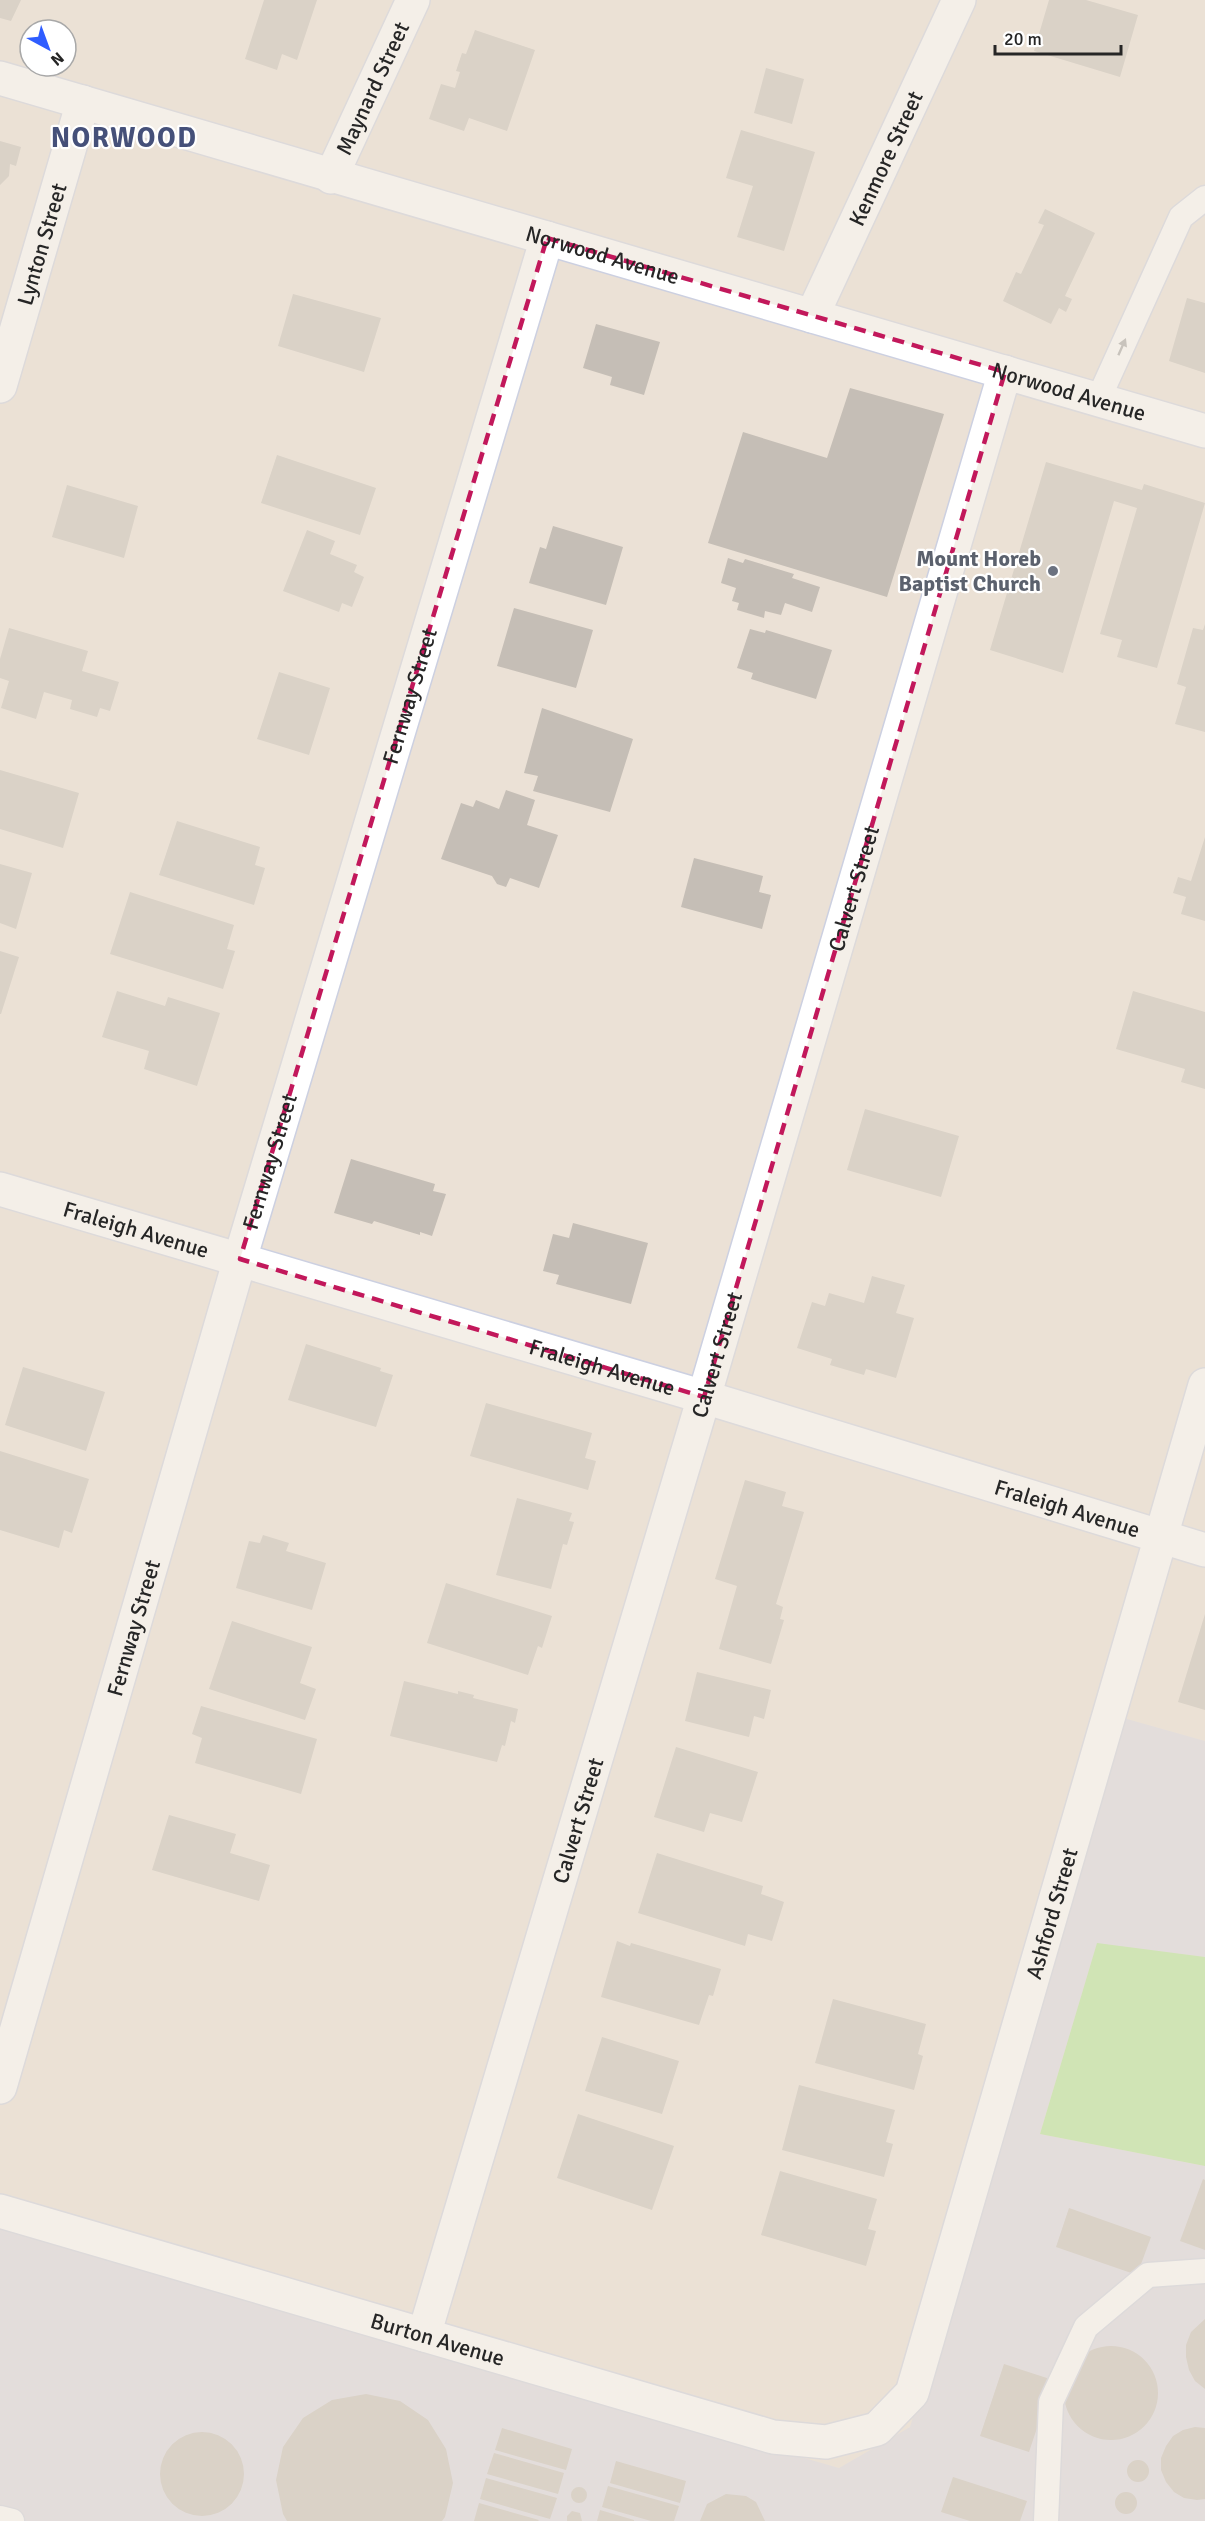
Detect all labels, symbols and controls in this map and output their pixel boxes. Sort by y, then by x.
street label: Maynard Street [330,17,415,159]
north arrow [18,18,78,78]
scale bar [995,18,1121,56]
text: 20 m [1004,28,1042,50]
text: N [46,47,68,70]
street label: Kenmore Street [842,86,928,230]
district label: NORWOOD [51,121,197,155]
street label: Lynton Street [11,179,72,308]
street label: Norwood Avenue [523,219,683,290]
one-way arrow [1118,338,1127,355]
street label: Norwood Avenue [989,356,1149,426]
place label: Mount Horeb Baptist Church [898,545,1041,597]
marker: Mount Horeb Baptist Church [1046,564,1060,578]
street label: Fernway Street [376,624,443,767]
street label: Calvert Street [822,822,885,954]
street label: Fernway Street [236,1090,303,1233]
street label: Fraleigh Avenue [60,1195,212,1264]
street label: Calvert Street [685,1288,748,1421]
street label: Fraleigh Avenue [526,1333,678,1401]
street label: Fraleigh Avenue [991,1473,1143,1543]
street label: Fernway Street [101,1556,166,1699]
street label: Calvert Street [546,1754,609,1886]
street label: Ashford Street [1020,1844,1083,1982]
street label: Burton Avenue [367,2307,508,2371]

